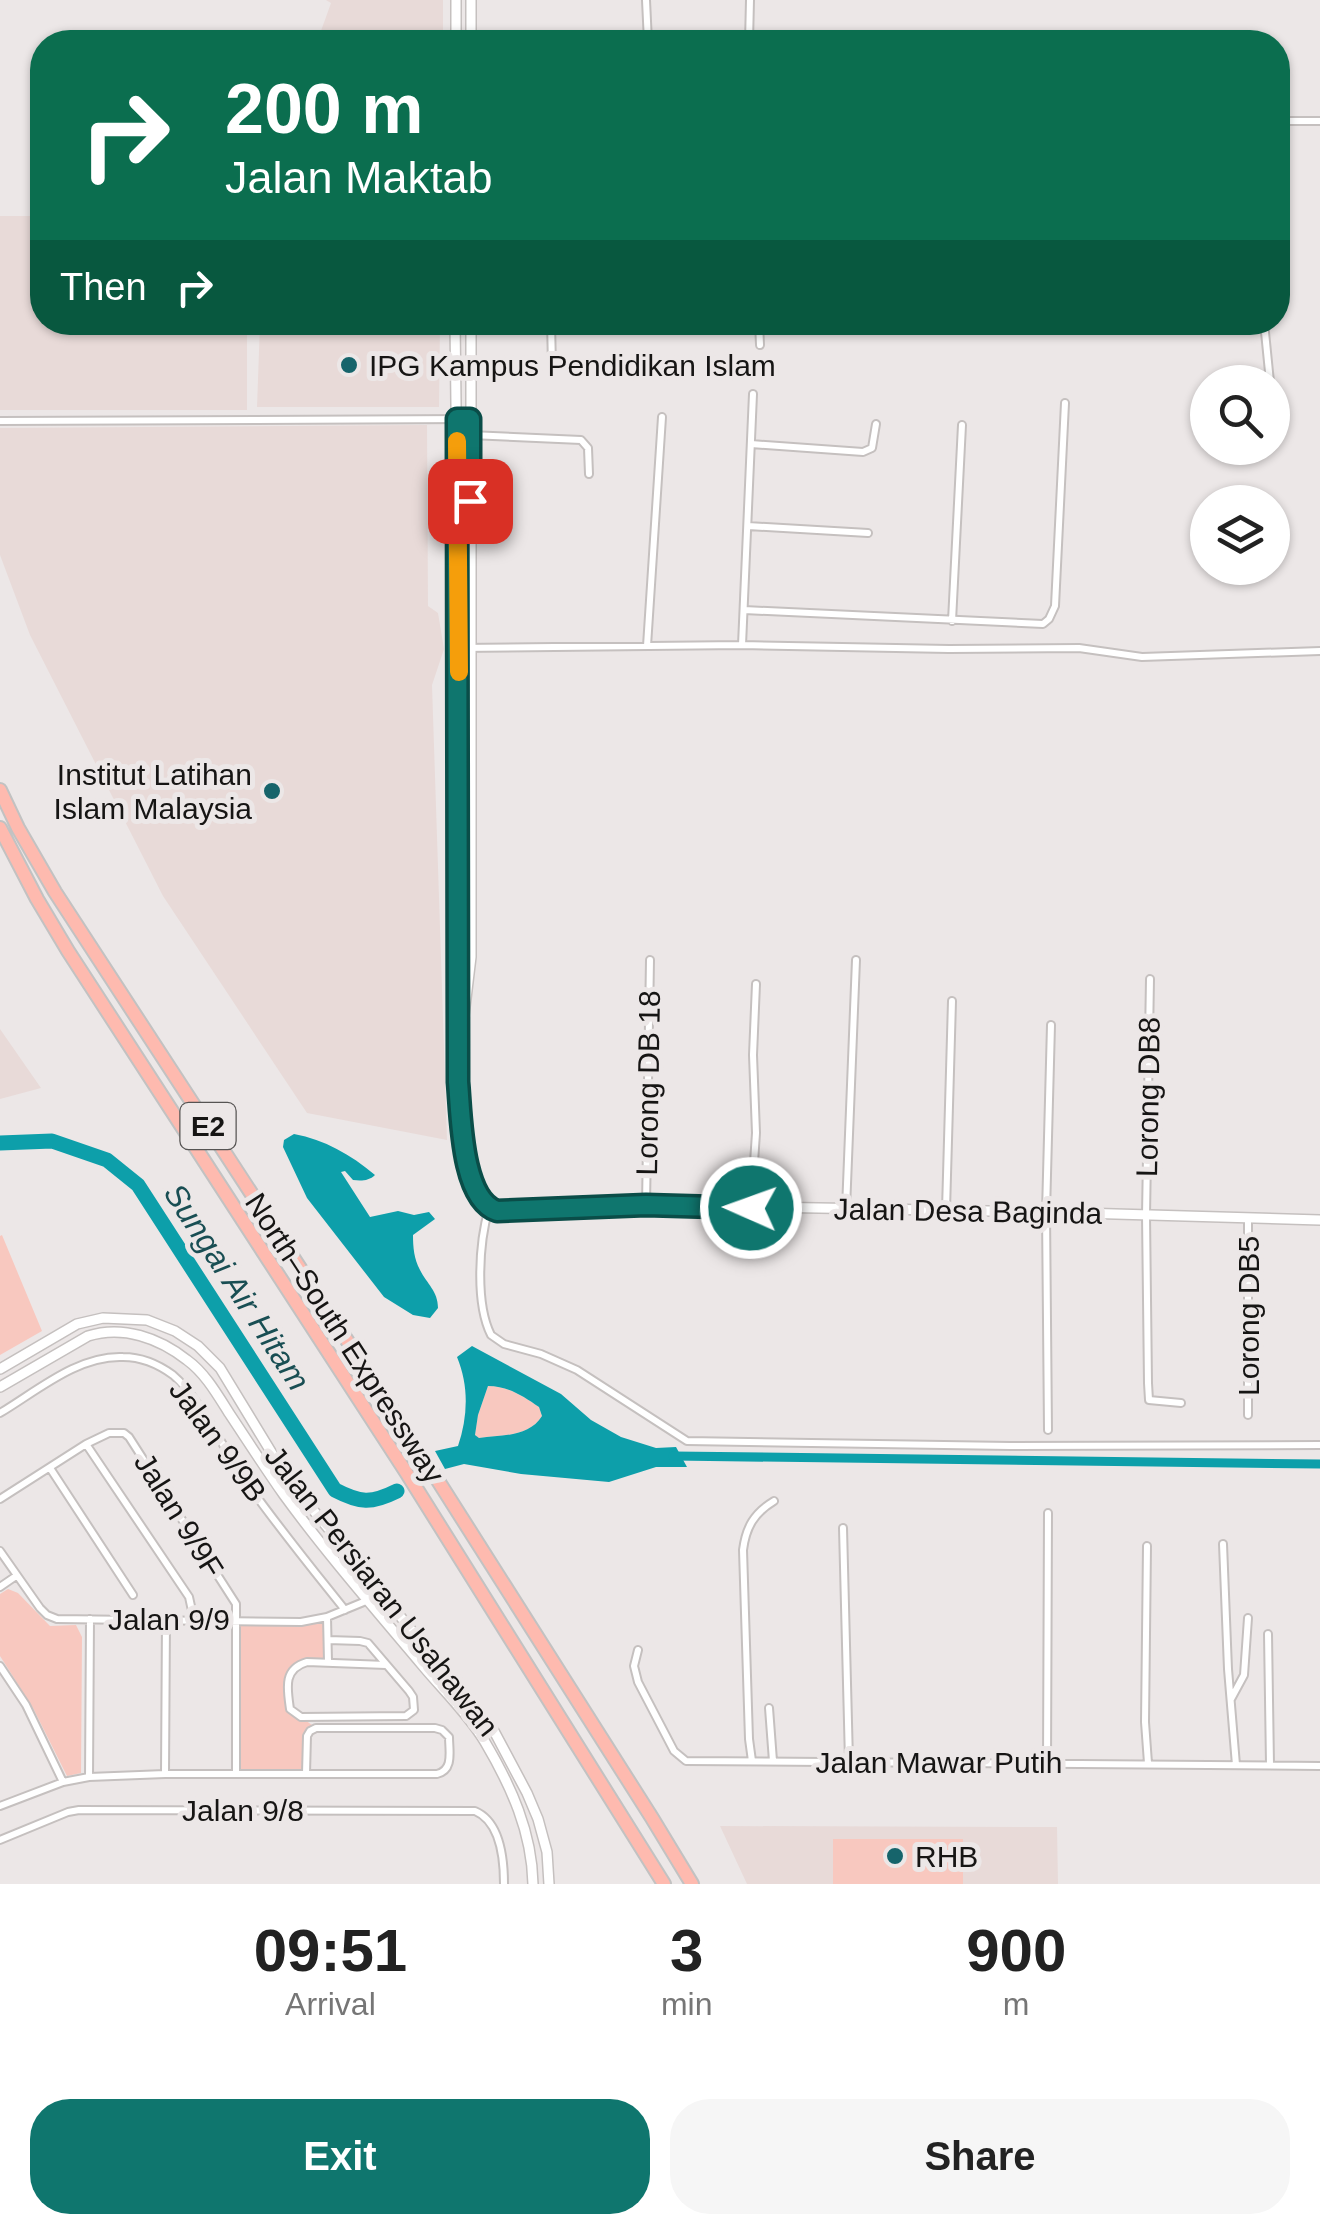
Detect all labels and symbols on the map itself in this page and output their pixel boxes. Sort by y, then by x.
place label: IPG Kampus Pendidikan Islam [369,349,776,382]
marker: IPG Kampus Pendidikan Islam [338,354,360,376]
pin [428,459,513,544]
place label: Institut Latihan Islam Malaysia [54,758,252,825]
marker: Institut Latihan Islam Malaysia [261,780,283,802]
street label: Lorong DB 18 [630,990,666,1176]
street label: Lorong DB8 [1130,1017,1166,1177]
road number: E2 [180,1103,236,1149]
position arrow [699,1156,803,1260]
water label: Sungai Air Hitam [157,1177,317,1397]
street label: North–South Expressway [239,1187,451,1489]
street label: Jalan Desa Baginda [833,1192,1103,1230]
street label: Lorong DB5 [1232,1236,1265,1396]
street label: Jalan 9/9B [163,1374,273,1508]
street label: Jalan Persiaran Usahawan [259,1440,505,1742]
street label: Jalan 9/9F [128,1447,230,1583]
street label: Jalan 9/9 [108,1603,230,1636]
street label: Jalan Mawar Putih [816,1746,1062,1779]
street label: Jalan 9/8 [182,1794,304,1827]
place label: RHB [915,1840,978,1873]
marker: RHB [884,1845,906,1867]

